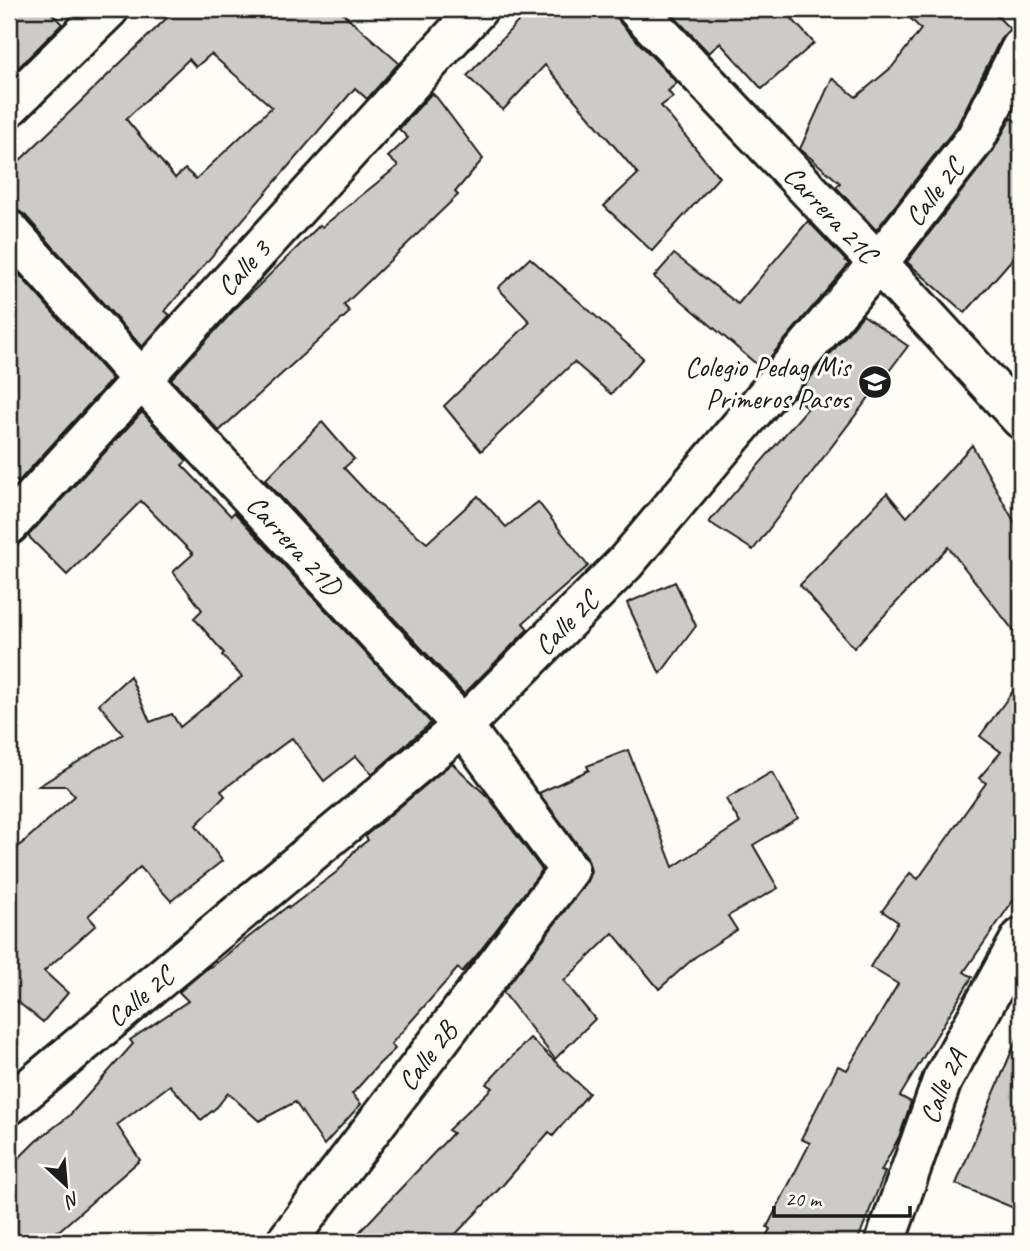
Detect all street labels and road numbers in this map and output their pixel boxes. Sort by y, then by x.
street label: Calle 2C [896,149,973,233]
street label: Carrera 21C [777,157,888,272]
street label: Calle 3 [209,230,279,303]
street label: Carrera 21D [240,487,352,604]
street label: Calle 2C [526,581,607,662]
street label: Calle 2C [99,956,182,1034]
street label: Calle 2B [390,1012,466,1098]
street label: Calle 2A [911,1041,975,1128]

